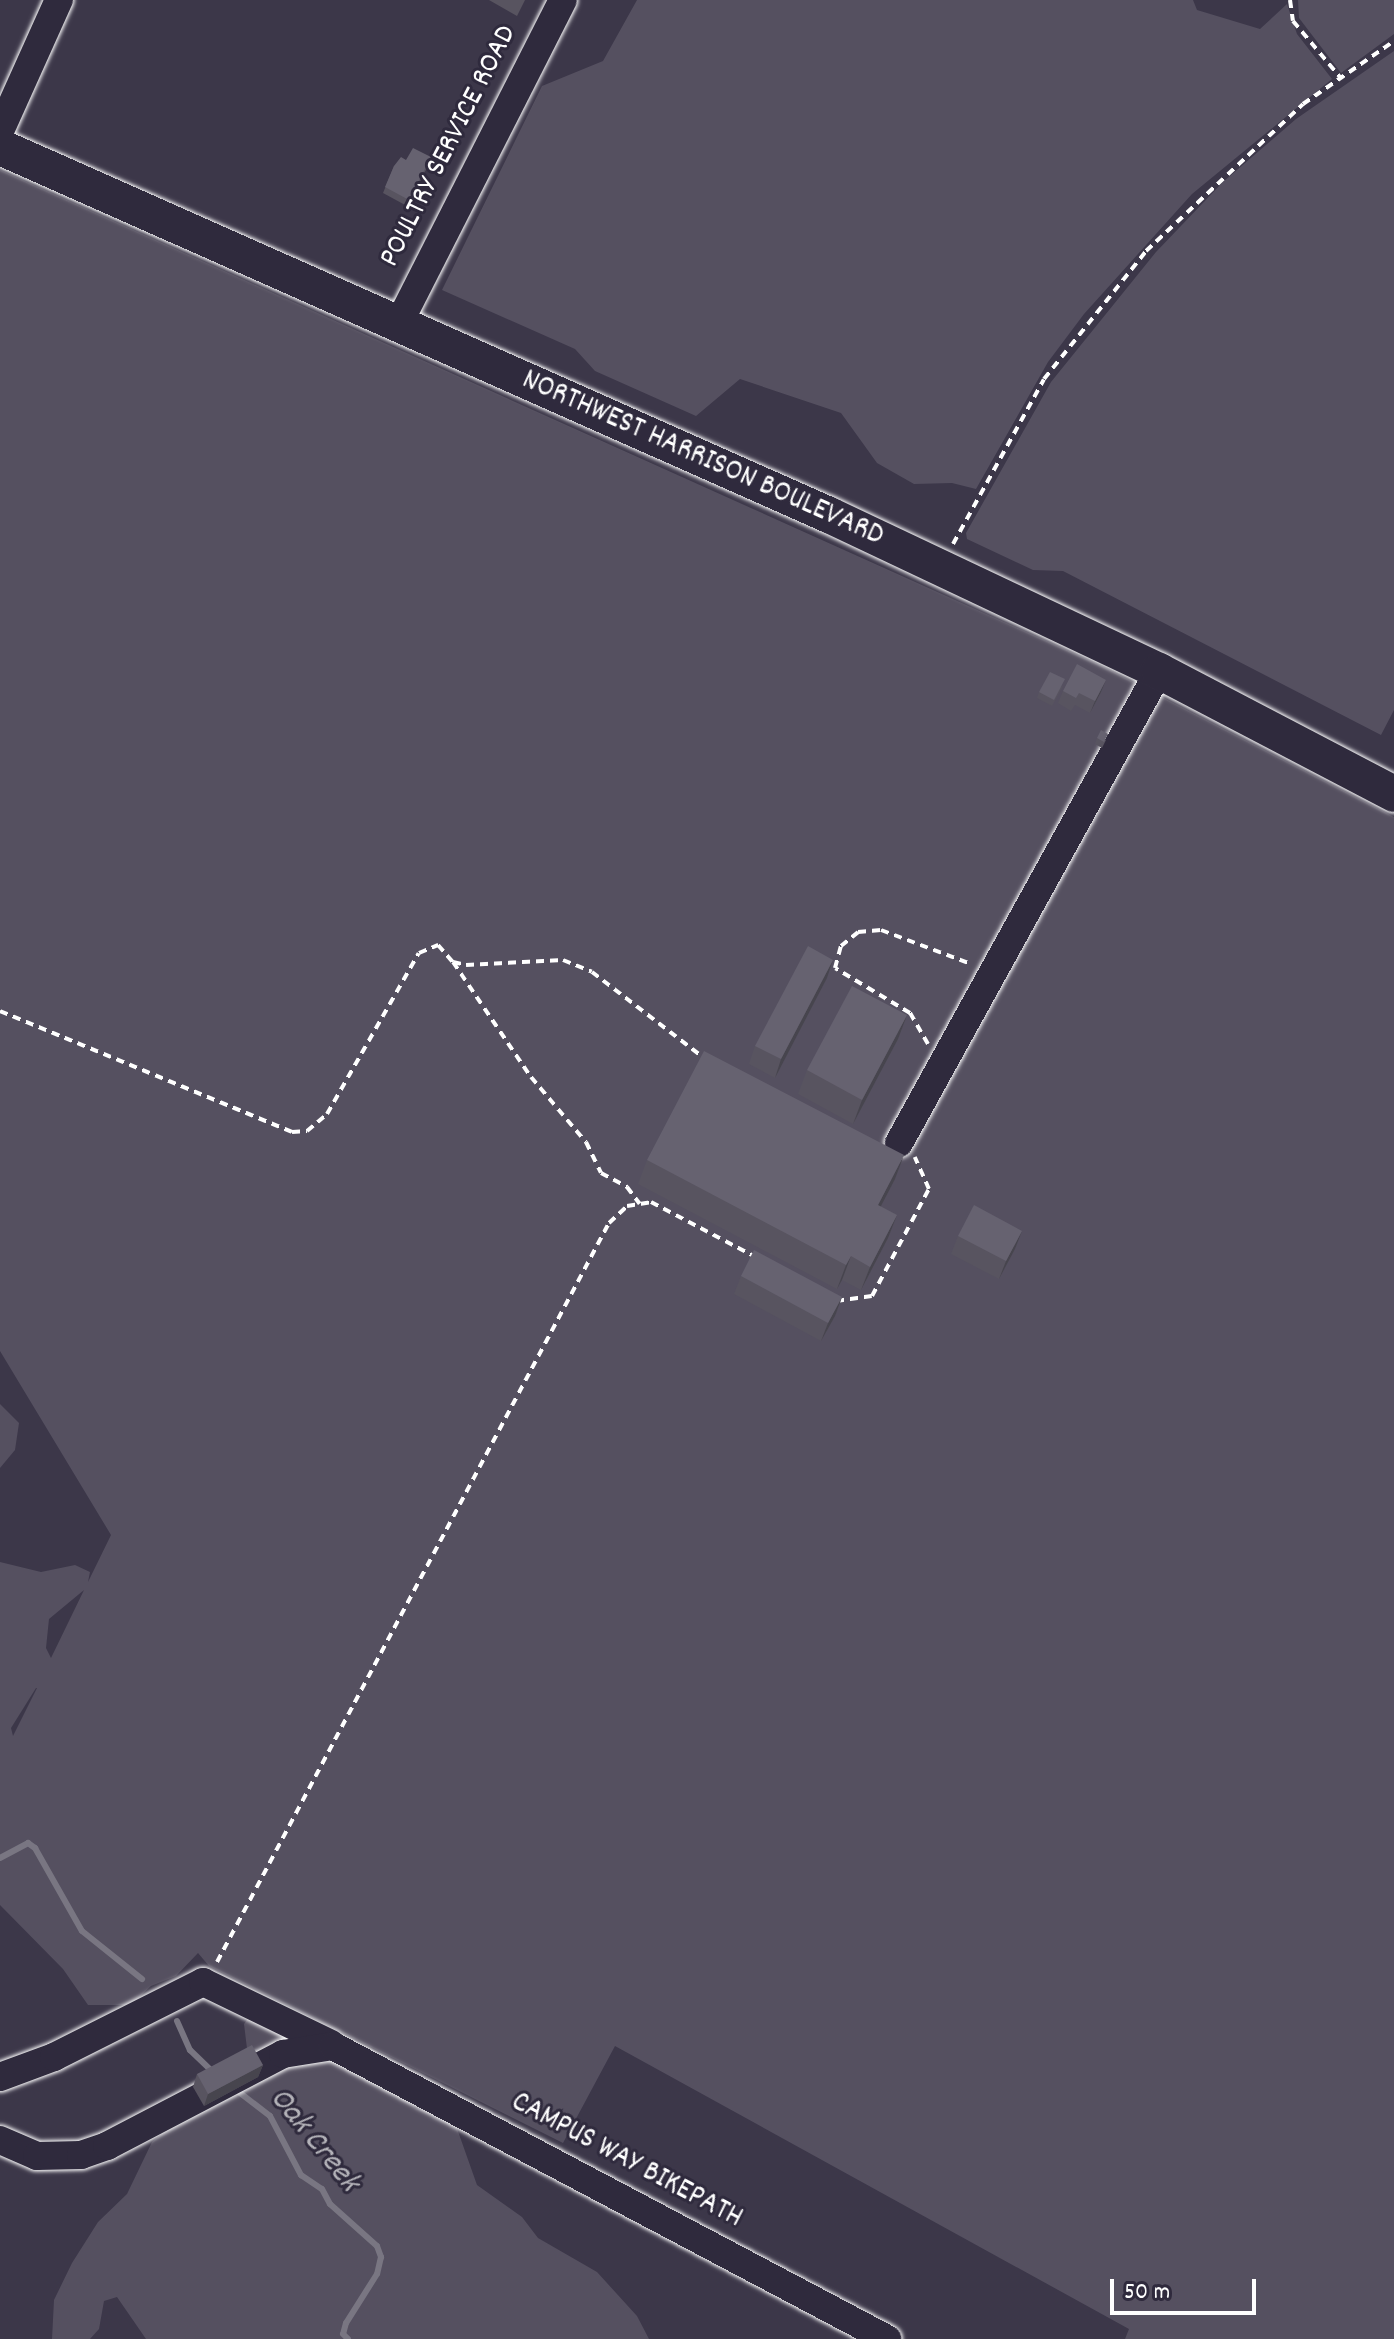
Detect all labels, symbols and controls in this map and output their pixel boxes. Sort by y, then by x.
street label: POULTRY SERVICE ROAD [374,20,526,274]
street label: NORTHWEST HARRISON BOULEVARD [516,364,888,556]
water label: Oak Creek [259,2081,367,2201]
street label: CAMPUS WAY BIKEPATH [504,2086,748,2238]
scale bar [1114,2263,1260,2313]
text: 50 m [1124,2276,1170,2310]

